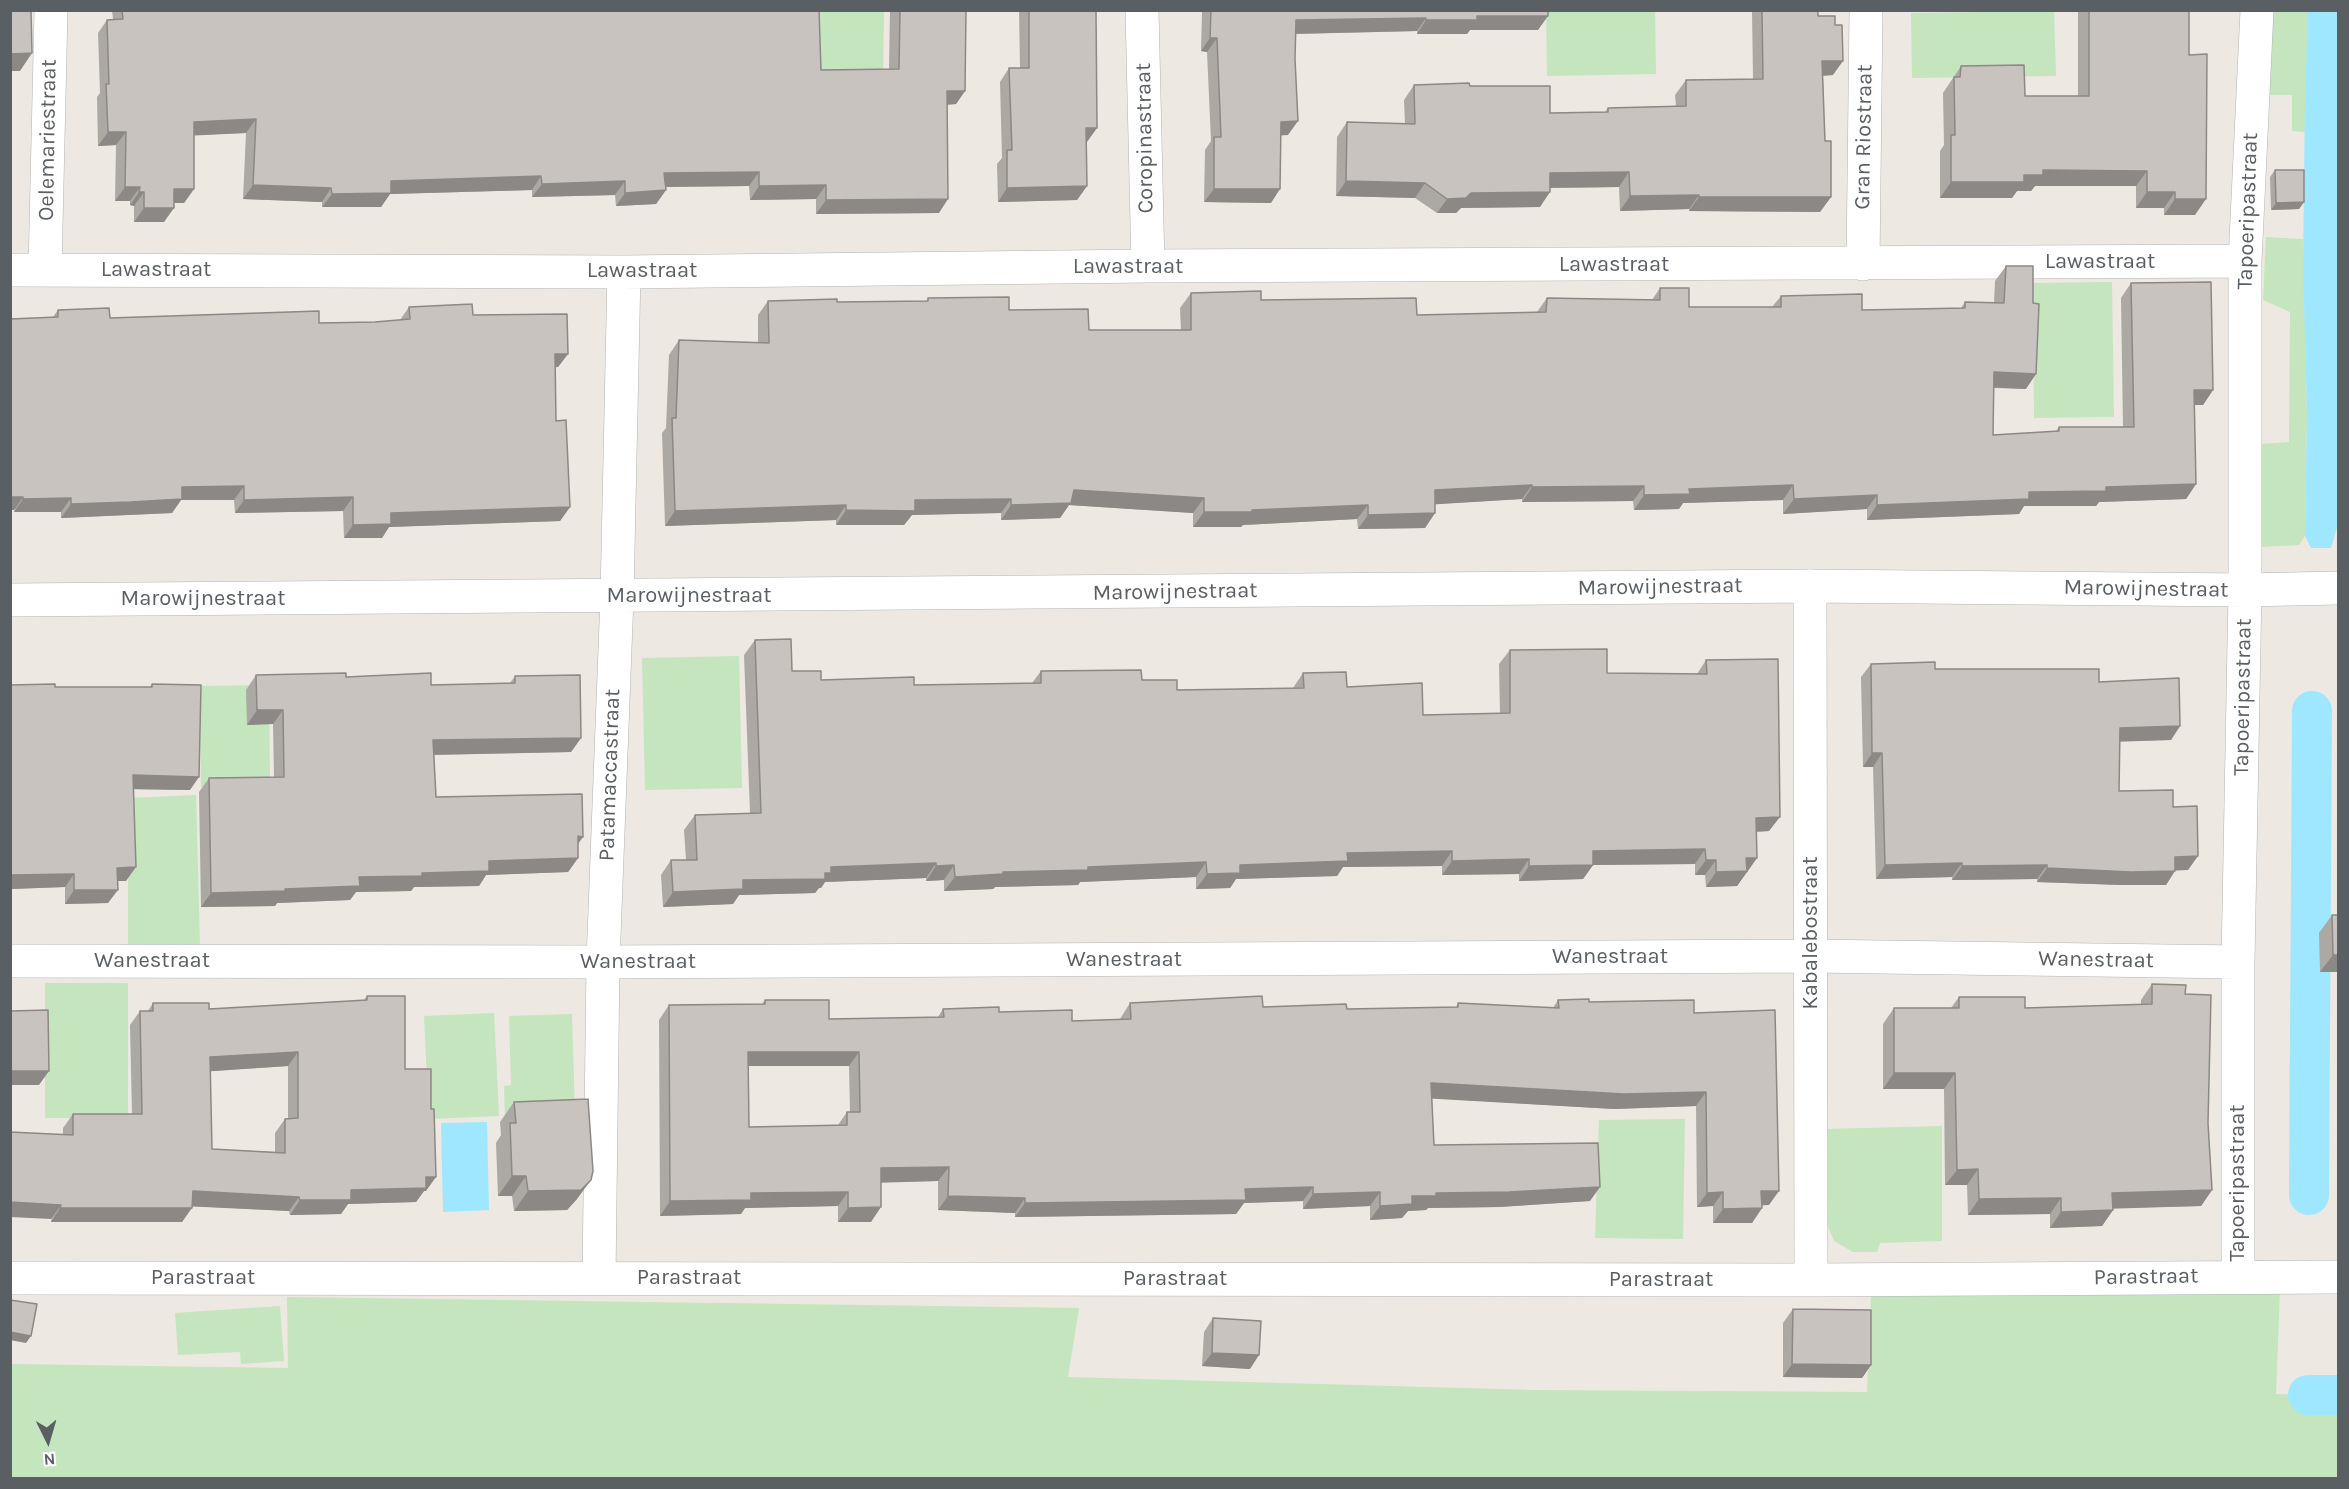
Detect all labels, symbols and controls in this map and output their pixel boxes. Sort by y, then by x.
street label: Oelemariestraat [33,59,63,221]
street label: Coropinastraat [1130,62,1160,214]
street label: Gran Riostraat [1850,64,1878,210]
street label: Tapoeripastraat [2232,132,2264,290]
street label: Lawastraat [2045,249,2155,275]
street label: Lawastraat [1559,252,1669,278]
street label: Lawastraat [1073,254,1183,280]
street label: Lawastraat [101,257,211,283]
street label: Lawastraat [587,258,697,284]
street label: Marowijnestraat [1577,572,1743,602]
street label: Marowijnestraat [2063,574,2229,604]
street label: Marowijnestraat [1092,577,1258,607]
street label: Marowijnestraat [607,583,771,609]
street label: Marowijnestraat [121,586,285,612]
street label: Tapoeripastraat [2228,618,2258,776]
street label: Patamaccastraat [594,688,626,862]
street label: Kabalebostraat [1798,856,1824,1010]
street label: Wanestraat [1552,944,1668,970]
street label: Wanestraat [2038,946,2154,974]
street label: Wanestraat [1066,947,1182,973]
street label: Wanestraat [94,948,210,974]
street label: Wanestraat [580,949,696,975]
street label: Tapoeripastraat [2225,1104,2251,1262]
street label: Parastraat [2093,1263,2199,1291]
street label: Parastraat [151,1265,255,1291]
street label: Parastraat [637,1265,741,1291]
street label: Parastraat [1123,1266,1227,1292]
street label: Parastraat [1609,1267,1713,1293]
north arrow [18,1411,78,1471]
text: N [43,1449,56,1469]

